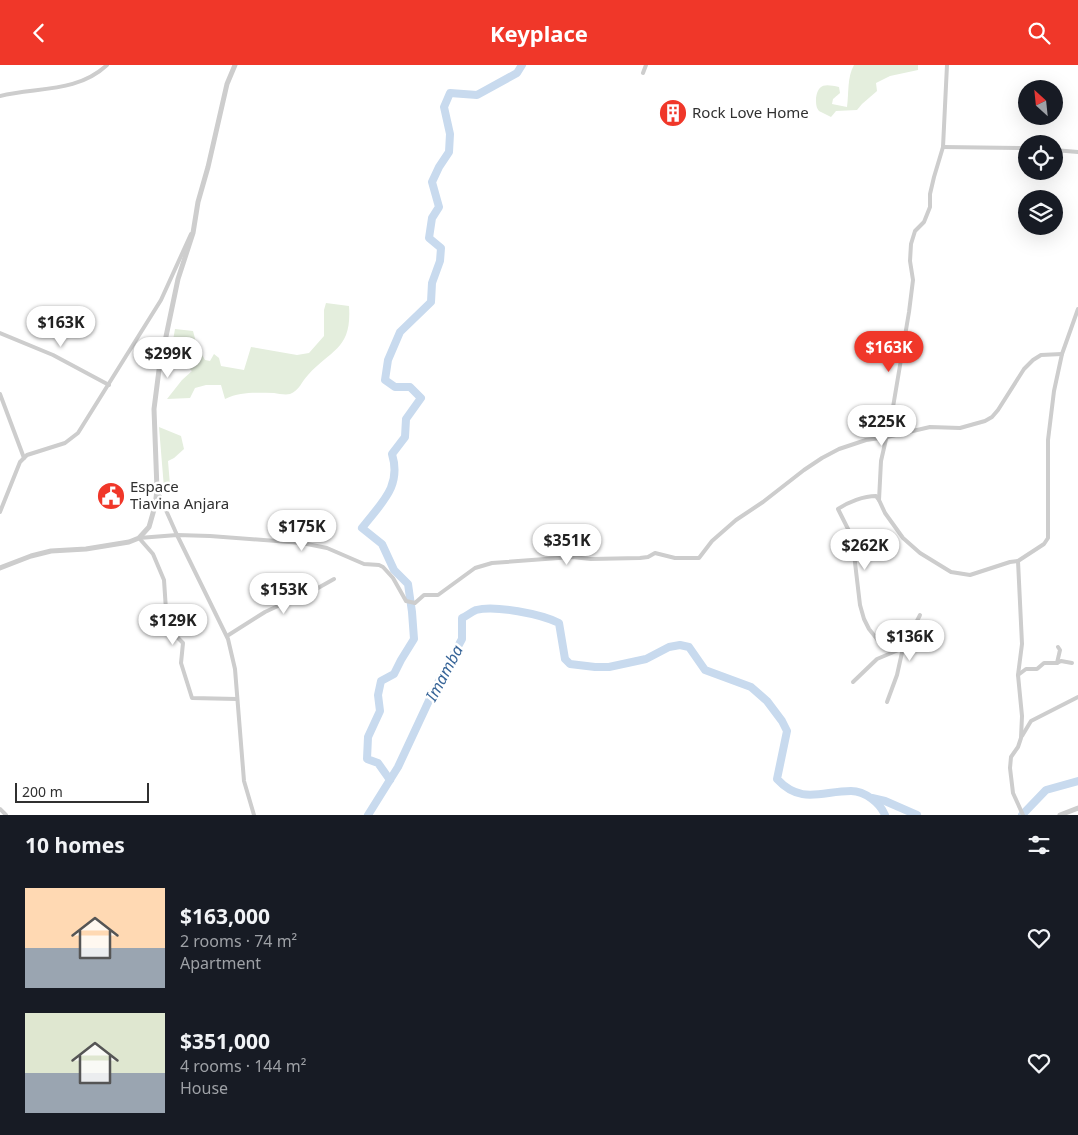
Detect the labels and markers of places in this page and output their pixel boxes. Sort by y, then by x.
building icon: Rock Love Home [658,98,688,128]
place label: Rock Love Home [692,102,809,122]
pin: $163K [26,305,96,348]
pin: $163K [854,331,924,373]
pin: $299K [133,337,203,379]
pin: $225K [847,405,917,447]
place label: Espace Tiavina Anjara [130,476,229,513]
public building icon: Espace Tiavina Anjara [96,481,126,511]
pin: $175K [267,509,337,552]
pin: $351K [532,523,602,566]
pin: $262K [830,529,900,571]
pin: $153K [249,573,319,615]
pin: $129K [138,603,208,646]
pin: $136K [875,619,945,662]

